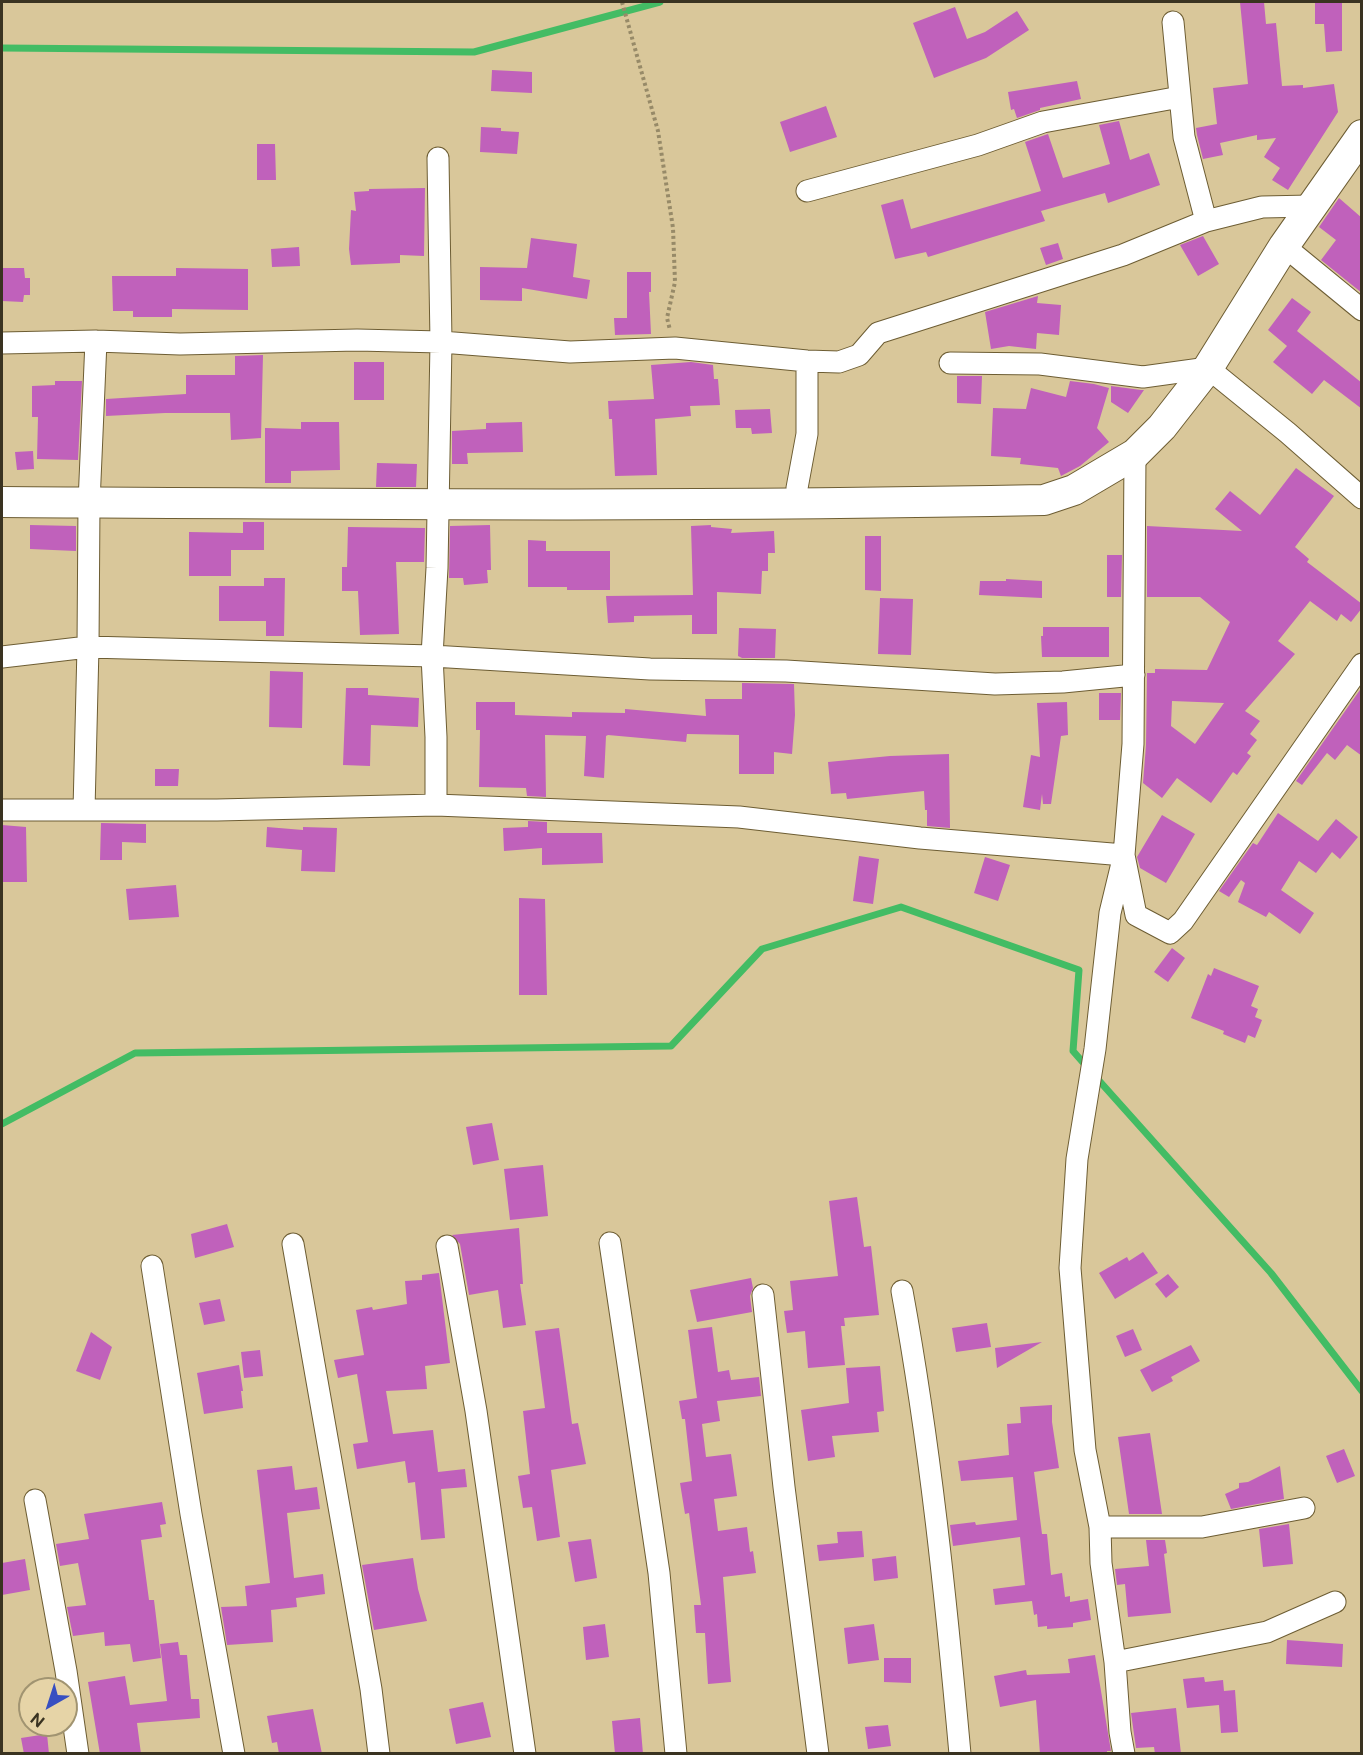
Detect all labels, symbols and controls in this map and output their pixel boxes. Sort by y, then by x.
north arrow [18,1677,78,1737]
text: N [27,1709,48,1731]

